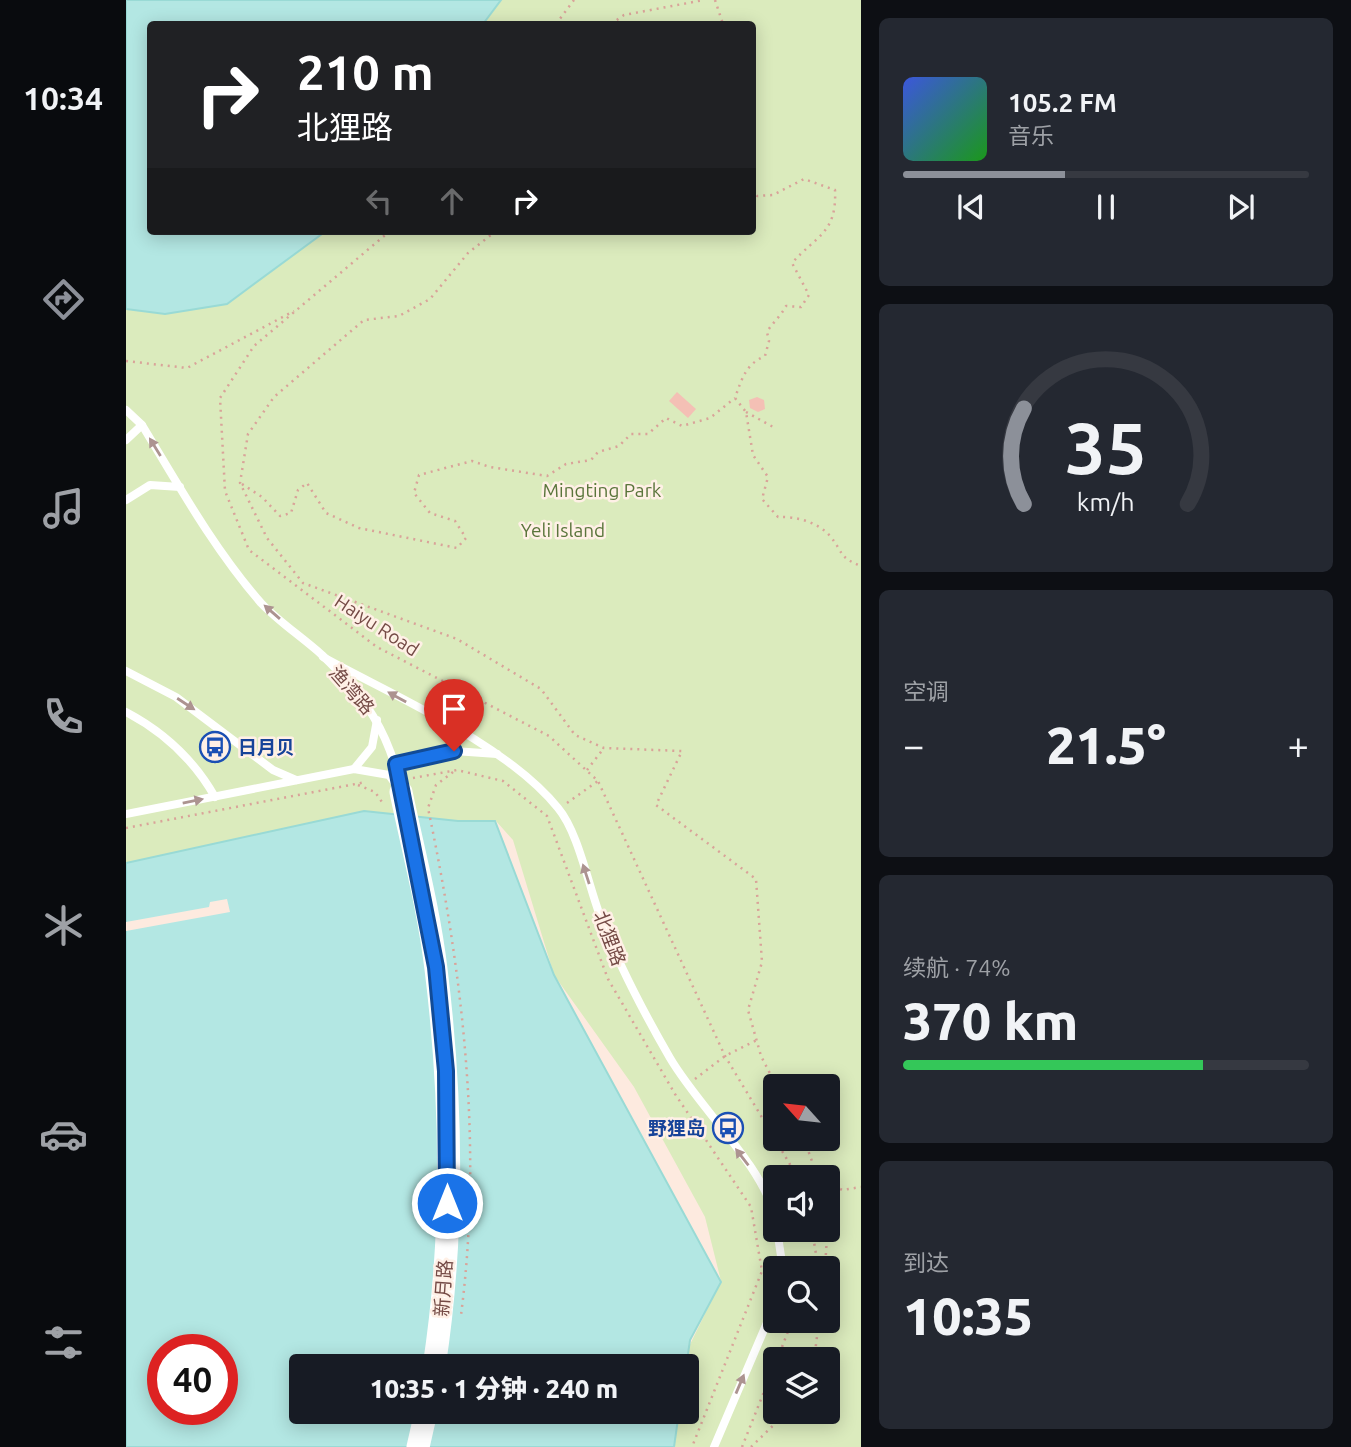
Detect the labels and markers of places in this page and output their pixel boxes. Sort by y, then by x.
pin [424,679,484,751]
bus stop icon: 日月贝 [198,730,232,764]
place label: 日月贝 [238,736,295,758]
bus stop icon: 野狸岛 [711,1111,745,1145]
place label: 野狸岛 [648,1117,705,1139]

